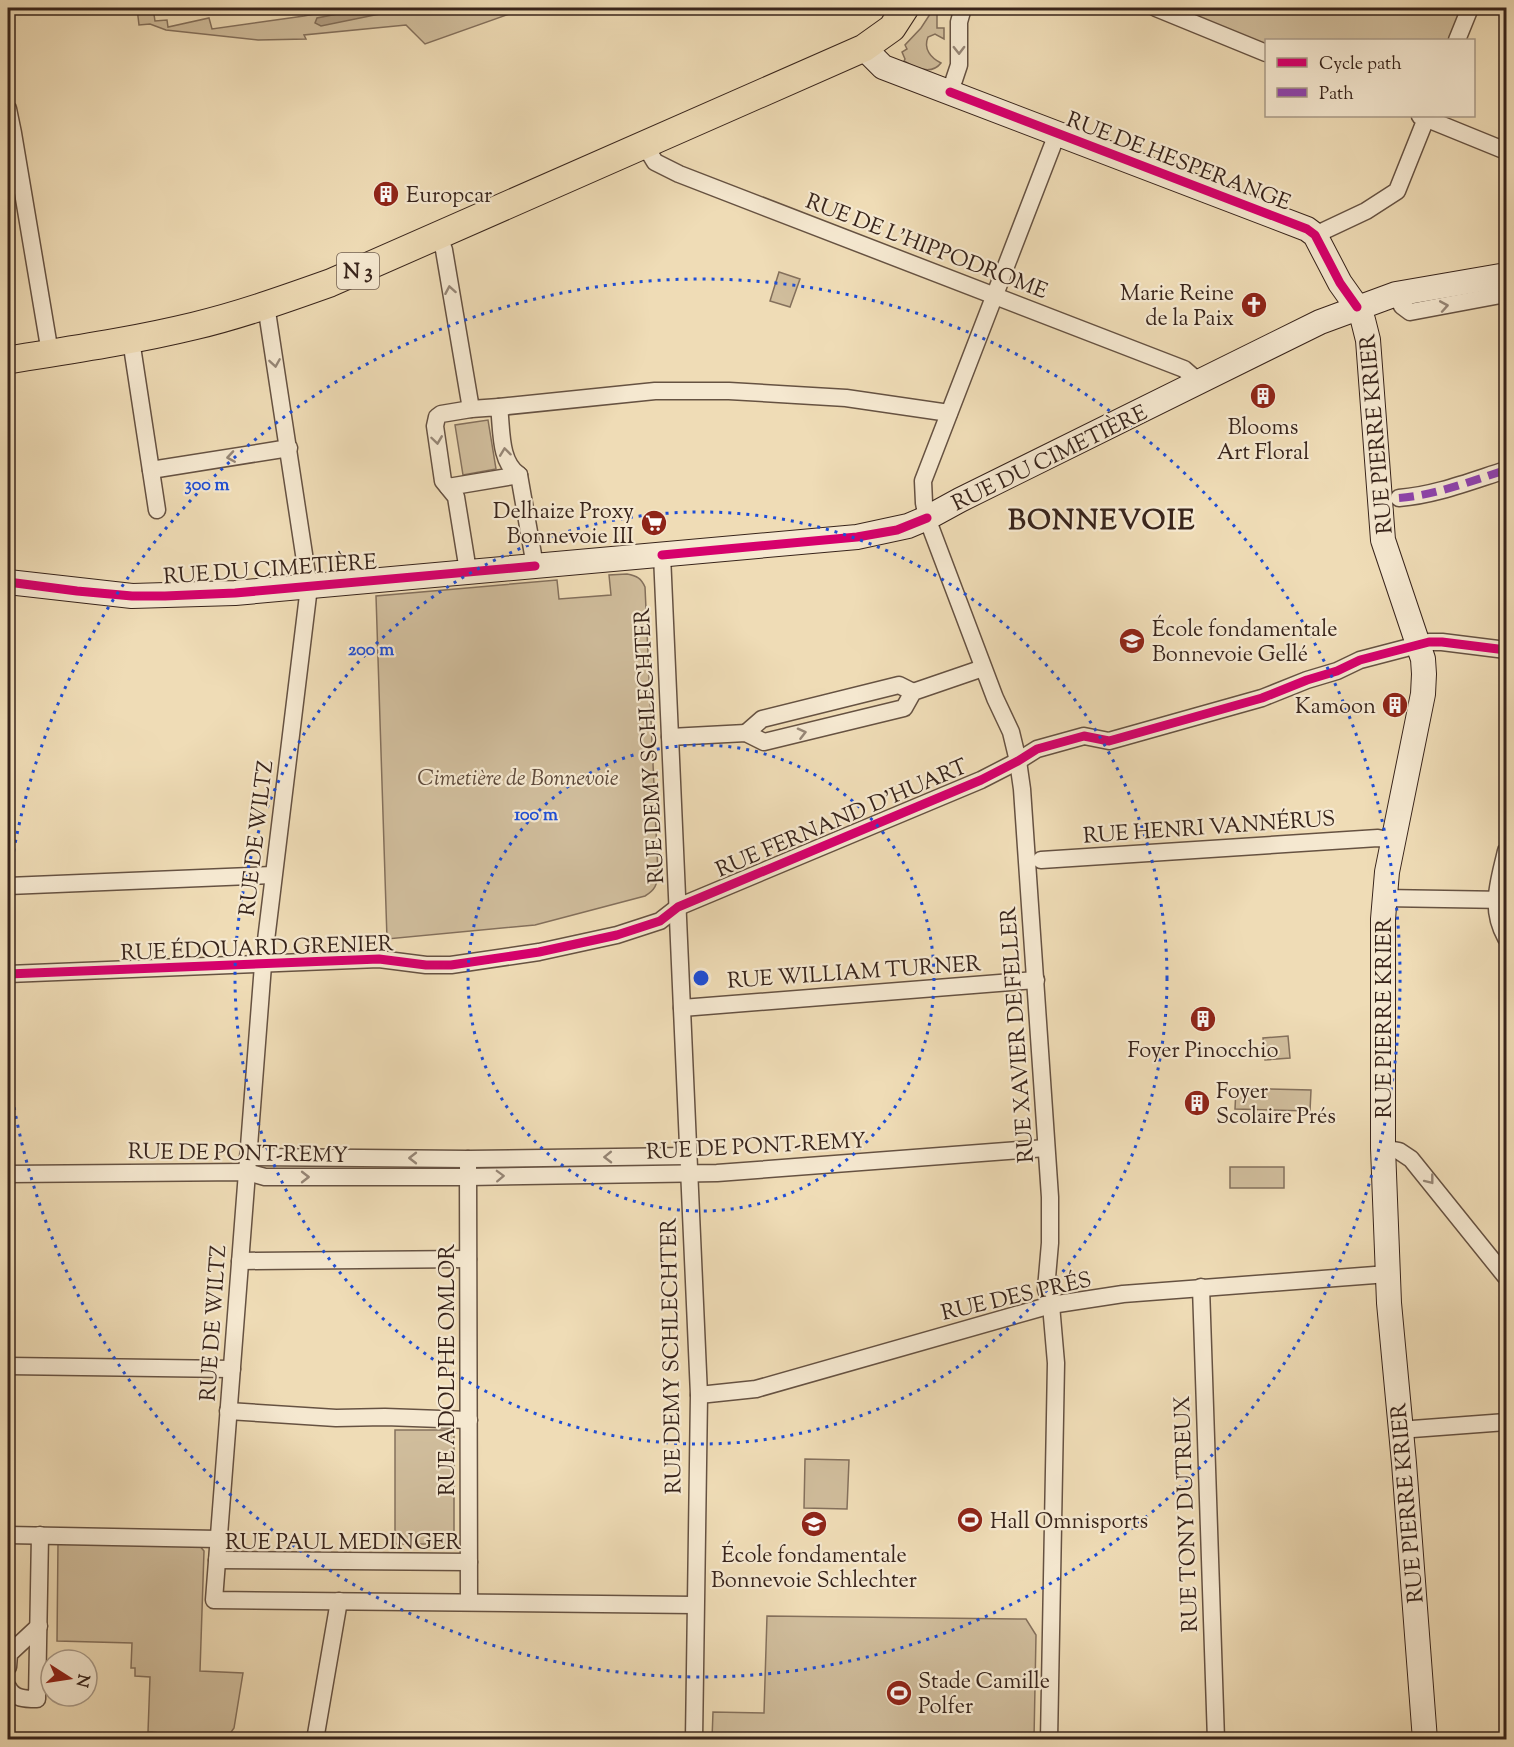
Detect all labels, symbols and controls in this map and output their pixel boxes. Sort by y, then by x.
legend [1265,39,1475,117]
one-way arrow [953,46,965,55]
text: Cycle path [1319,52,1402,78]
text: Path [1319,82,1354,108]
street label: RUE DE HESPERANGE [1061,105,1295,220]
building icon: Europcar [371,179,401,209]
place label: Europcar [406,181,492,213]
street label: RUE DE L'HIPPODROME [800,187,1052,309]
road number: N 3 [337,253,379,289]
place label: Marie Reine de la Paix [1120,279,1234,336]
one-way arrow [445,286,457,295]
church icon: Marie Reine de la Paix [1239,290,1269,320]
one-way arrow [1439,300,1449,313]
street label: RUE PIERRE KRIER [1353,332,1403,535]
one-way arrow [269,358,281,368]
building icon: Blooms Art Floral [1248,381,1278,411]
street label: RUE DU CIMETIÈRE [947,398,1154,521]
place label: Blooms Art Floral [1217,413,1309,470]
one-way arrow [431,436,443,445]
one-way arrow [499,448,511,457]
one-way arrow [226,451,235,463]
text: 300 m [185,473,230,499]
place label: Delhaize Proxy Bonnevoie III [493,497,634,554]
district label: BONNEVOIE [1008,502,1196,542]
supermarket icon: Delhaize Proxy Bonnevoie III [639,508,669,538]
street label: RUE DU CIMETIÈRE [162,547,378,594]
street label: RUE DEMY SCHLECHTER [628,607,674,885]
place label: École fondamentale Bonnevoie Gellé [1152,614,1337,672]
school or university icon: École fondamentale Bonnevoie Gellé [1117,626,1147,656]
text: 200 m [348,638,394,664]
building icon: Kamoon [1380,690,1410,720]
place label: Kamoon [1295,692,1376,724]
one-way arrow [797,727,807,740]
street label: RUE FERNAND D'HUART [711,752,974,887]
street label: RUE DE WILTZ [233,759,283,918]
park label: Cimetière de Bonnevoie [417,764,619,796]
text: 100 m [514,803,558,829]
street label: RUE HENRI VANNÉRUS [1082,803,1336,854]
street label: RUE XAVIER DE FELLER [994,905,1044,1164]
street label: RUE PIERRE KRIER [1370,917,1402,1118]
street label: RUE ÉDOUARD GRENIER [120,928,394,971]
street label: RUE WILLIAM TURNER [726,949,982,999]
centre of rings [691,968,711,988]
building icon: Foyer Pinocchio [1188,1004,1218,1034]
place label: Foyer Pinocchio [1127,1036,1279,1068]
place label: Foyer Scolaire Prés [1216,1077,1336,1134]
building icon: Foyer Scolaire Prés [1182,1088,1212,1118]
street label: RUE DE PONT-REMY [645,1126,867,1170]
street label: RUE DE PONT-REMY [128,1137,349,1173]
one-way arrow [603,1151,612,1163]
one-way arrow [408,1152,417,1164]
one-way arrow [495,1170,504,1183]
one-way arrow [300,1171,309,1183]
one-way arrow [1422,1173,1433,1184]
street label: RUE DEMY SCHLECHTER [655,1217,691,1494]
street label: RUE DE WILTZ [194,1244,236,1402]
street label: RUE ADOLPHE OMLOR [433,1244,465,1496]
street label: RUE DES PRÉS [938,1264,1095,1331]
street label: RUE TONY DUTREUX [1168,1395,1208,1633]
street label: RUE PIERRE KRIER [1384,1401,1434,1604]
sports icon: Hall Omnisports [955,1505,985,1535]
place label: Hall Omnisports [990,1507,1148,1539]
school or university icon: École fondamentale Bonnevoie Schlechter [799,1509,829,1539]
street label: RUE PAUL MEDINGER [225,1528,461,1560]
place label: École fondamentale Bonnevoie Schlechter [711,1540,917,1598]
north arrow [39,1648,99,1708]
place label: Stade Camille Polfer [918,1667,1050,1724]
text: N [69,1672,94,1689]
sports icon: Stade Camille Polfer [884,1678,914,1708]

